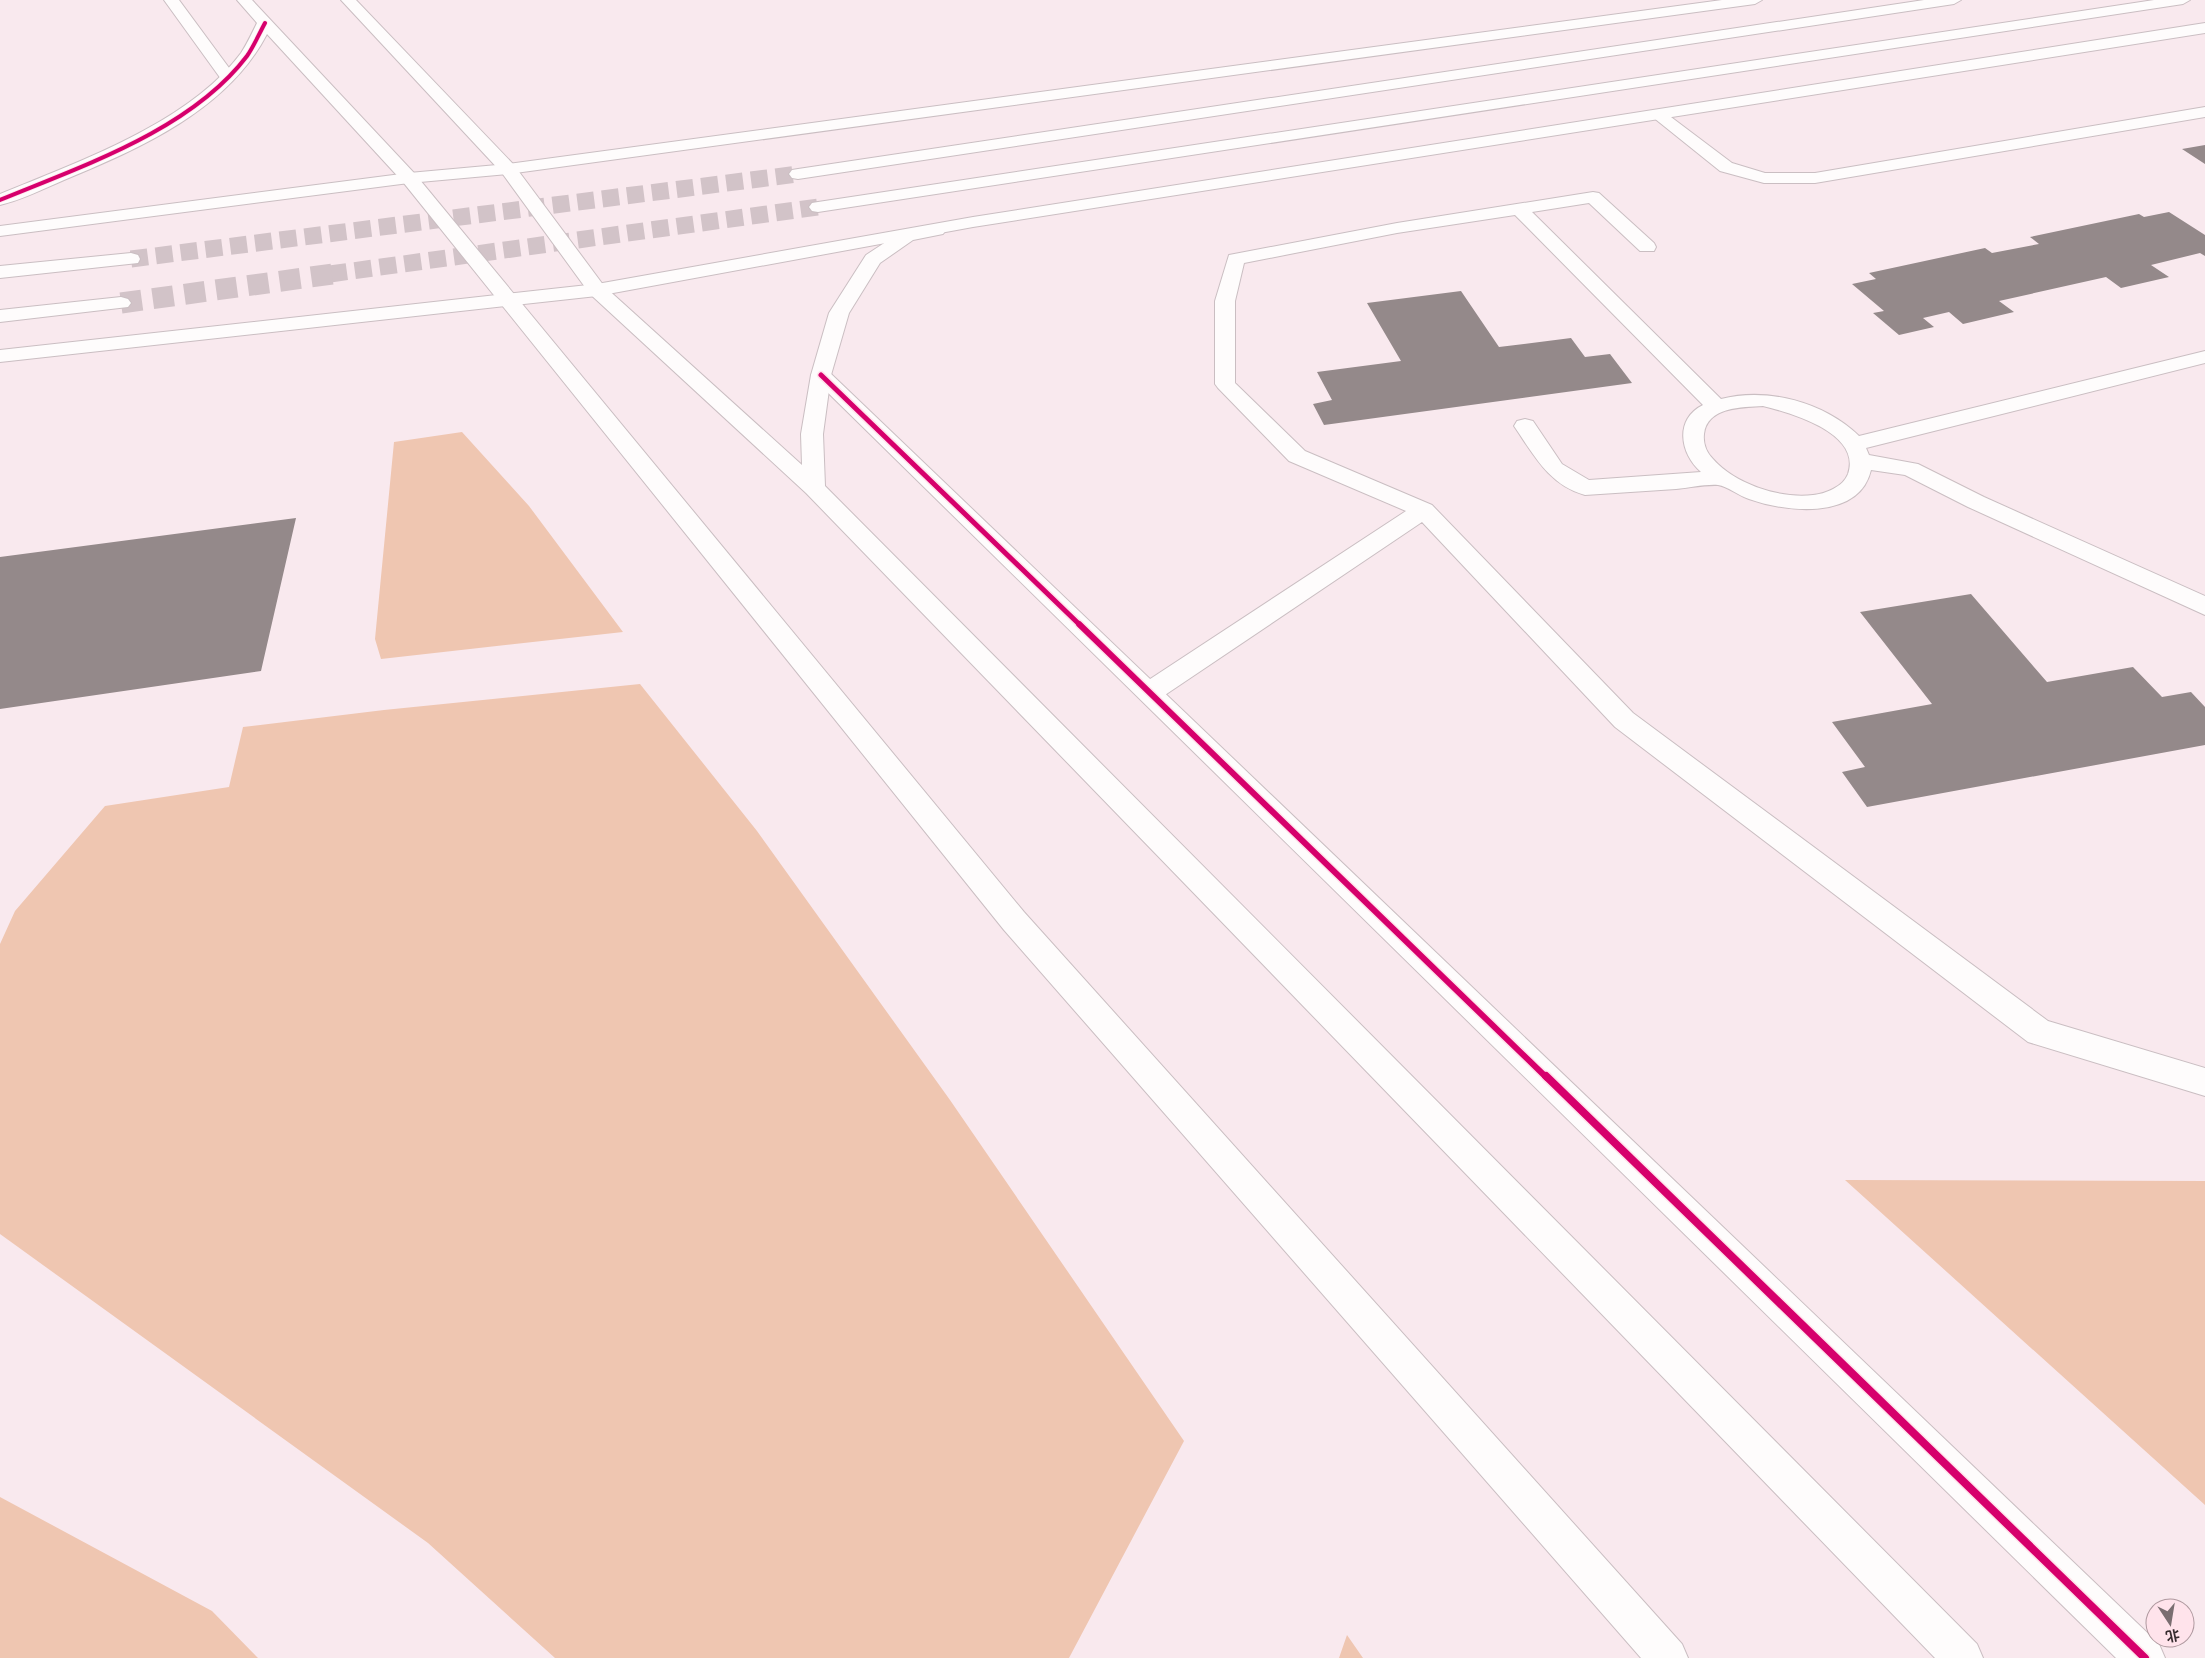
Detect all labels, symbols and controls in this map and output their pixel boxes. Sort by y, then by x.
north arrow [2145,1598,2195,1648]
text: 北 [2164,1625,2182,1648]

